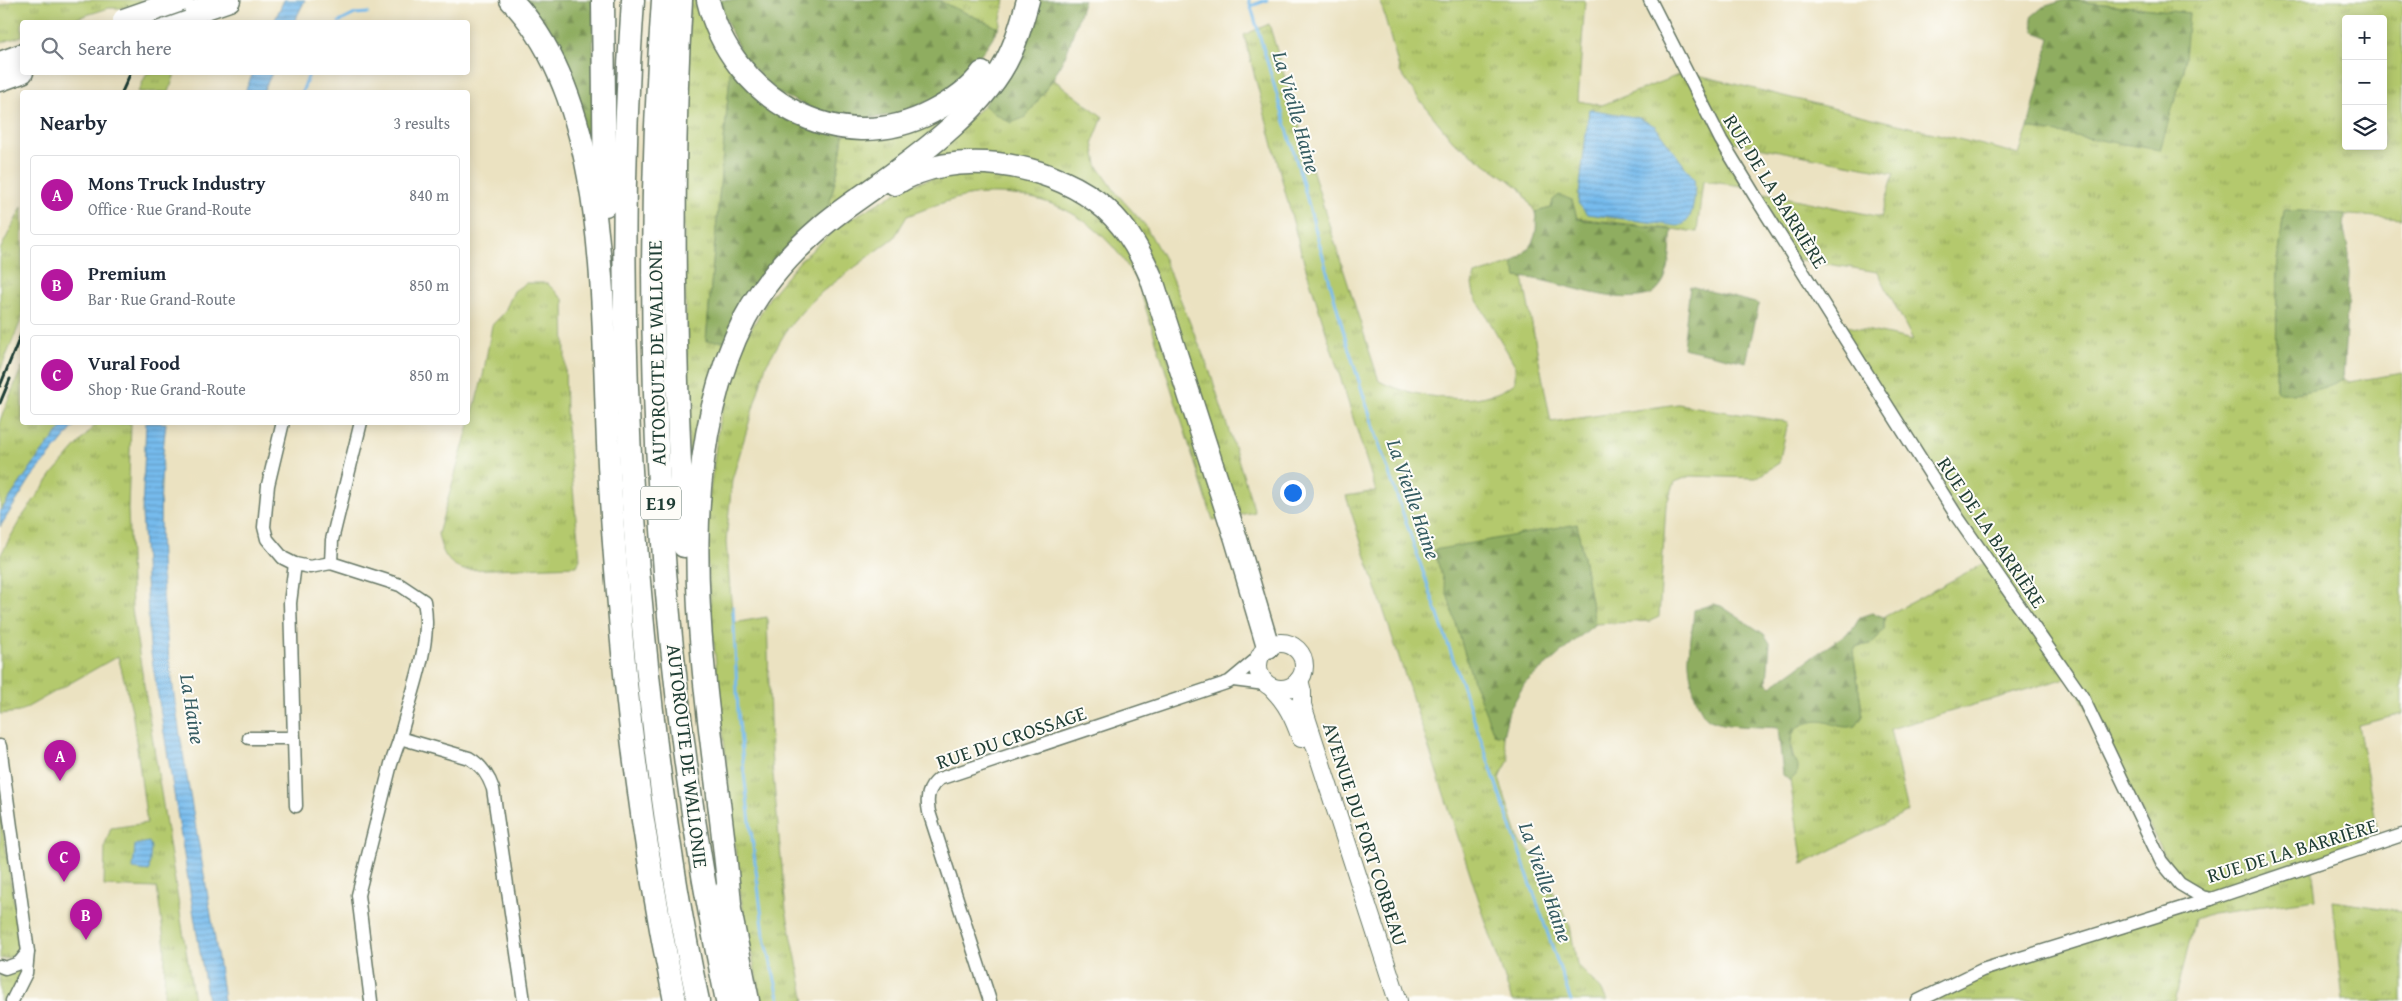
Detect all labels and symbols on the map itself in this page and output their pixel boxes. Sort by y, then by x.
water label: La Vieille Haine [1265,47,1329,177]
street label: RUE DE LA BARRIÈRE [1717,108,1835,274]
street label: AUTOROUTE DE WALLONIE [640,240,672,466]
water label: La Vieille Haine [1379,434,1449,563]
street label: RUE DE LA BARRIÈRE [1931,451,2053,613]
your location [1280,480,1306,506]
road number: E19 [641,486,681,520]
street label: AUTOROUTE DE WALLONIE [660,642,716,870]
water label: La Haine [172,671,214,746]
street label: RUE DU CROSSAGE [932,698,1090,776]
street label: AVENUE DU FORT CORBEAU [1316,719,1416,949]
pin: A [44,740,76,781]
street label: RUE DE LA BARRIÈRE [2203,810,2381,890]
water label: La Vieille Haine [1511,817,1581,946]
pin: C [48,841,80,882]
pin: B [70,899,102,940]

